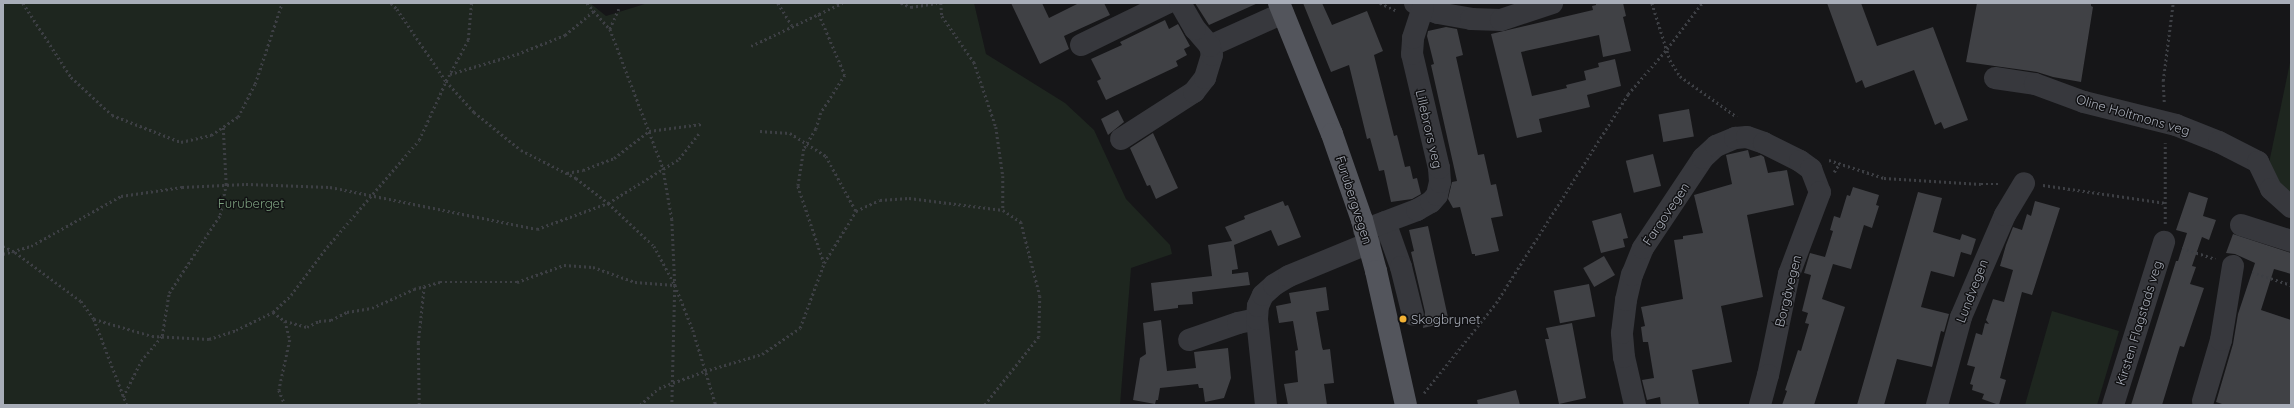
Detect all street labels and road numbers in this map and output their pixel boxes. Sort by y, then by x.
street label: Lillebrors veg [1412,88,1446,170]
street label: Oline Holtmons veg [2074,91,2192,139]
street label: Furubergvegen [1332,154,1376,246]
street label: Fargovegen [1639,180,1693,248]
street label: Borgåvegen [1772,253,1804,329]
street label: Lundvegen [1953,257,1991,325]
street label: Kirsten Flagstads veg [2113,259,2165,387]

